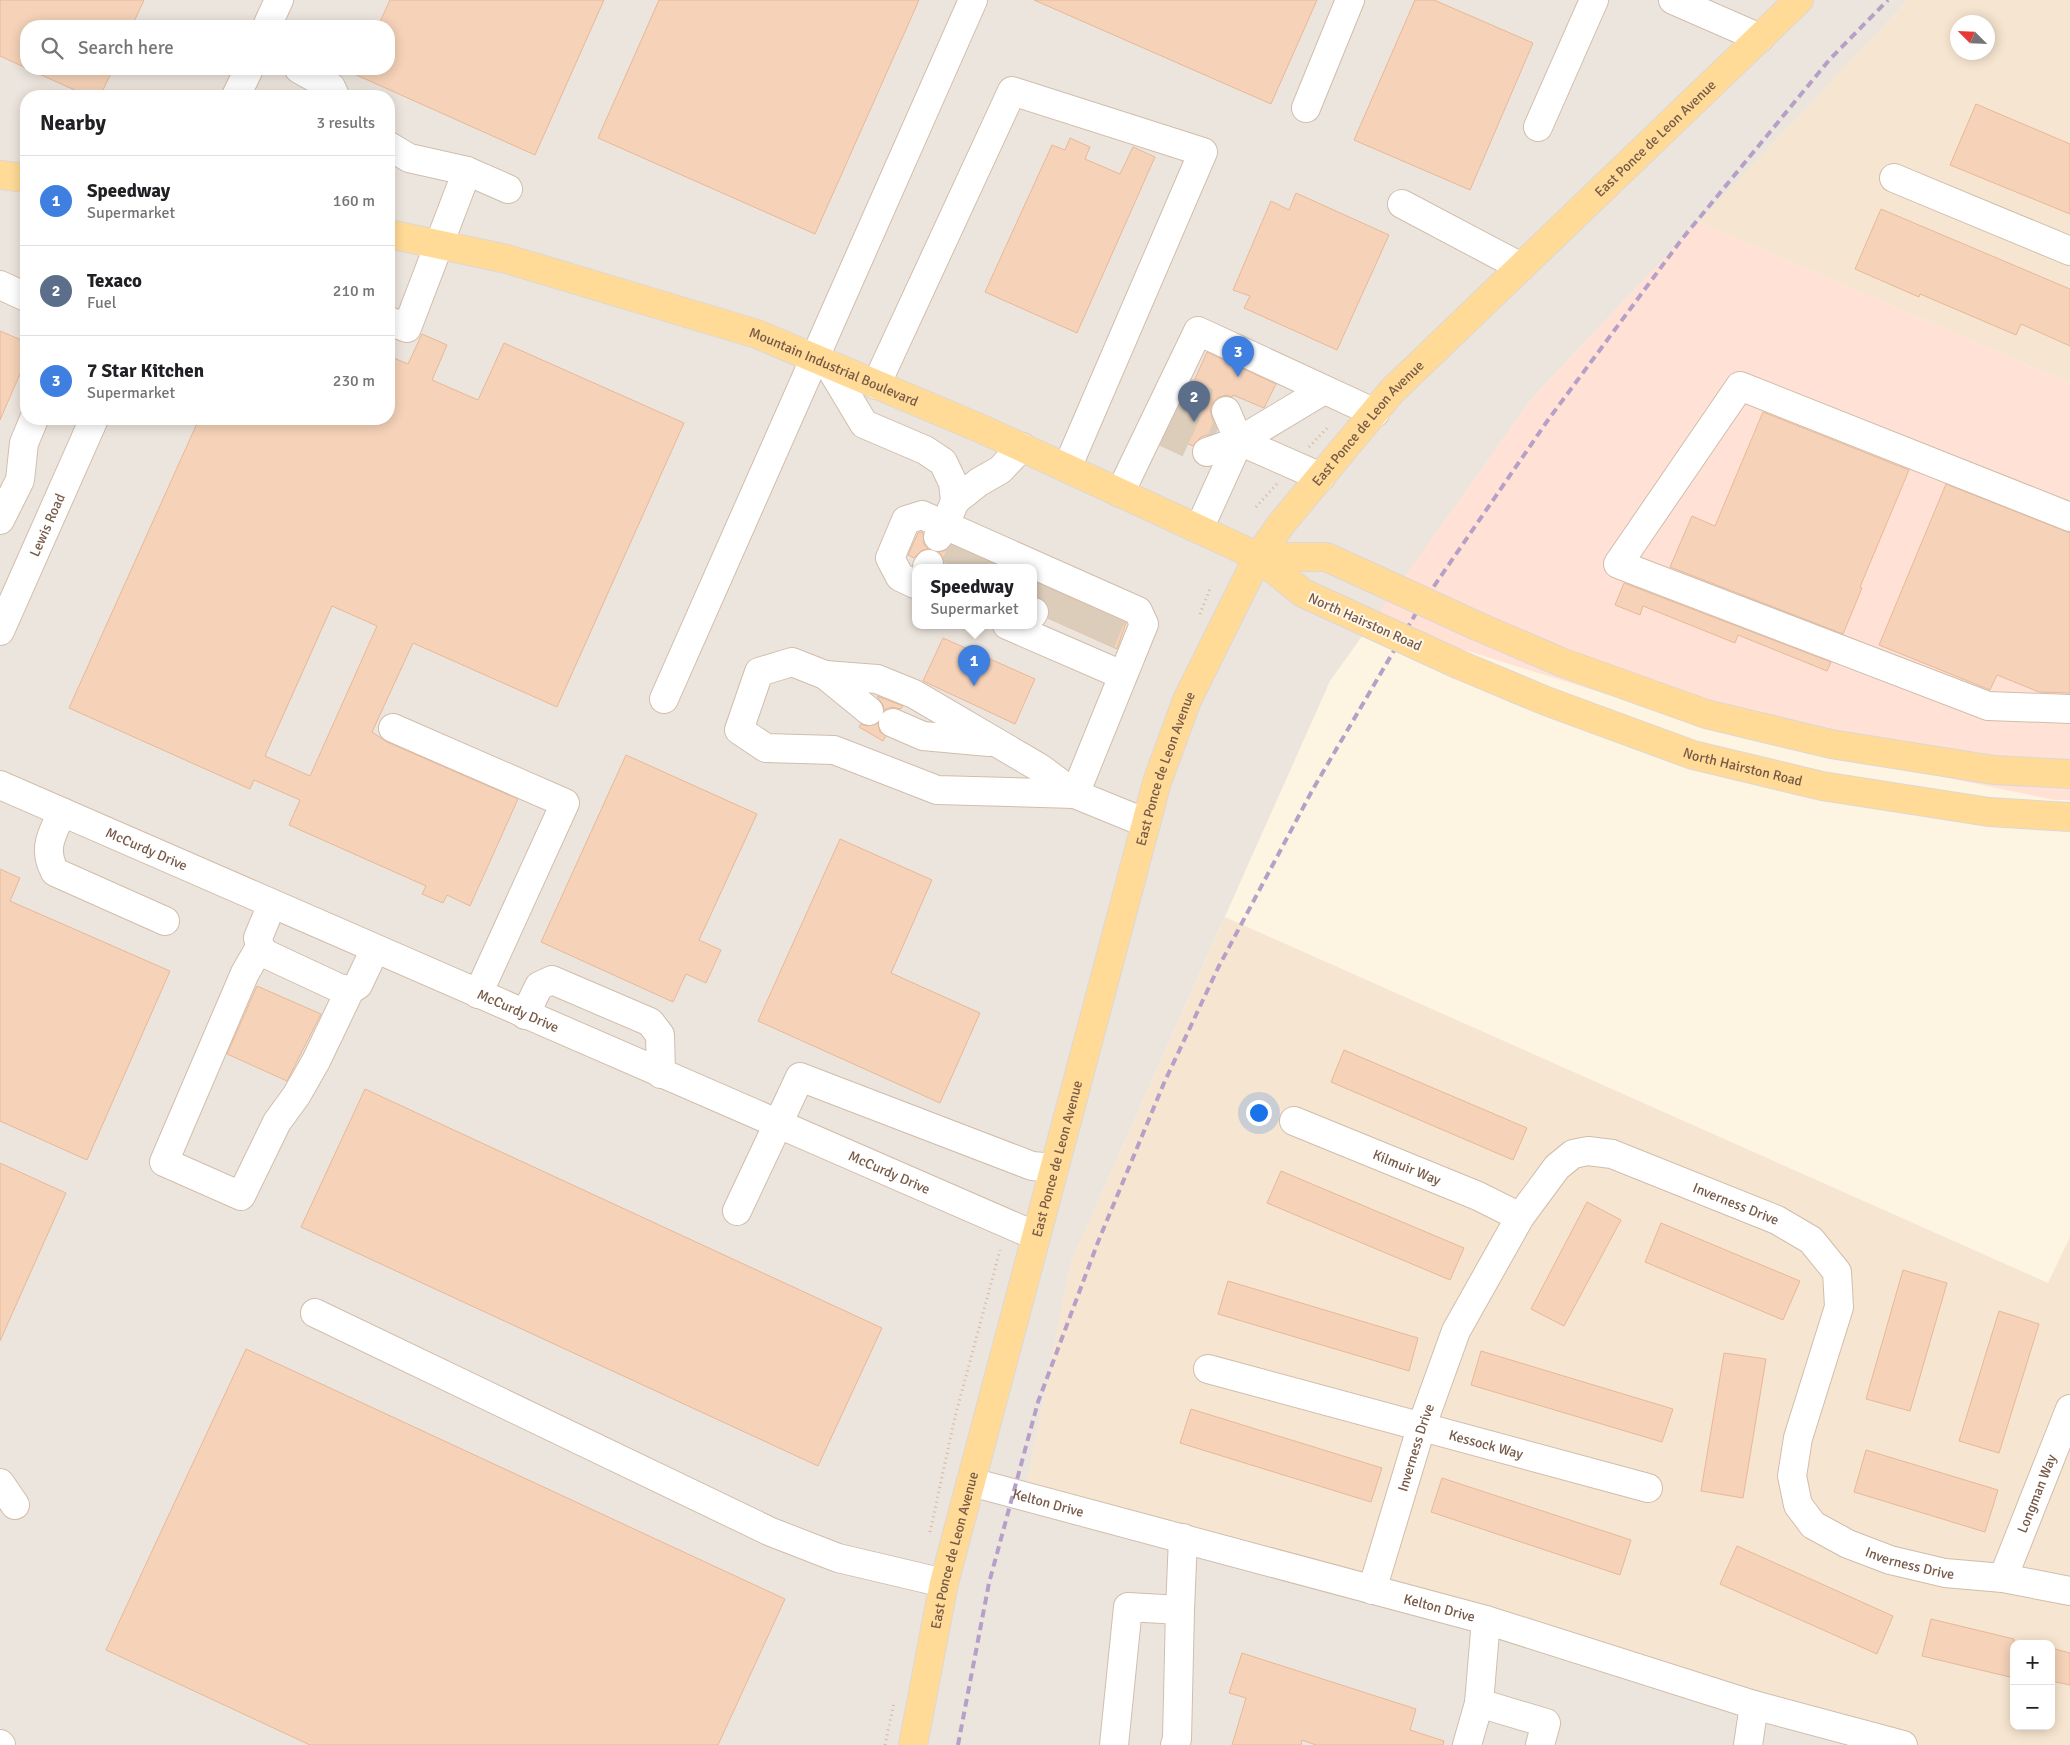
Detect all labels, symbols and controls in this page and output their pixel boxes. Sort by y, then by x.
north arrow [1950,15,1995,60]
search box [20,20,395,75]
icon: search [38,34,66,62]
text: Search here [78,36,174,60]
street label: East Ponce de Leon Avenue [1591,76,1719,200]
text: Nearby [40,110,106,136]
text: 3 results [316,113,375,133]
text: Speedway [87,179,170,203]
text: 1 [52,191,60,211]
text: 160 m [333,191,375,211]
text: Supermarket [87,203,175,223]
text: Texaco [87,269,142,293]
text: 2 [52,281,60,301]
text: 210 m [333,281,375,301]
text: Fuel [87,293,116,313]
street label: Mountain Industrial Boulevard [747,324,921,410]
pin: 3 [1222,336,1254,377]
street label: East Ponce de Leon Avenue [1308,357,1427,489]
text: 7 Star Kitchen [87,359,204,383]
text: 3 [52,371,60,391]
text: 230 m [333,371,375,391]
pin: 2 [1178,381,1210,422]
text: Supermarket [87,383,175,403]
street label: Lewis Road [26,491,68,559]
popup [912,564,1037,629]
text: Speedway [930,575,1014,599]
street label: North Hairston Road [1306,589,1424,655]
text: Supermarket [930,599,1019,619]
pin: 1 [958,645,990,686]
street label: East Ponce de Leon Avenue [1132,688,1198,848]
street label: North Hairston Road [1681,744,1804,790]
street label: McCurdy Drive [103,824,190,874]
street label: McCurdy Drive [475,985,562,1036]
street label: East Ponce de Leon Avenue [1028,1078,1086,1239]
your location [1246,1100,1272,1126]
street label: Kilmuir Way [1370,1146,1444,1189]
street label: McCurdy Drive [846,1147,933,1197]
street label: Inverness Drive [1691,1179,1782,1228]
street label: Inverness Drive [1394,1401,1438,1494]
street label: Kessock Way [1447,1426,1525,1462]
street label: Longman Way [2013,1451,2060,1535]
street label: East Ponce de Leon Avenue [927,1470,982,1630]
street label: Kelton Drive [1011,1485,1086,1520]
street label: Inverness Drive [1863,1543,1955,1582]
street label: Kelton Drive [1402,1590,1477,1625]
map controls [2010,1640,2055,1730]
button: + [2010,1640,2055,1685]
button: − [2010,1685,2055,1730]

